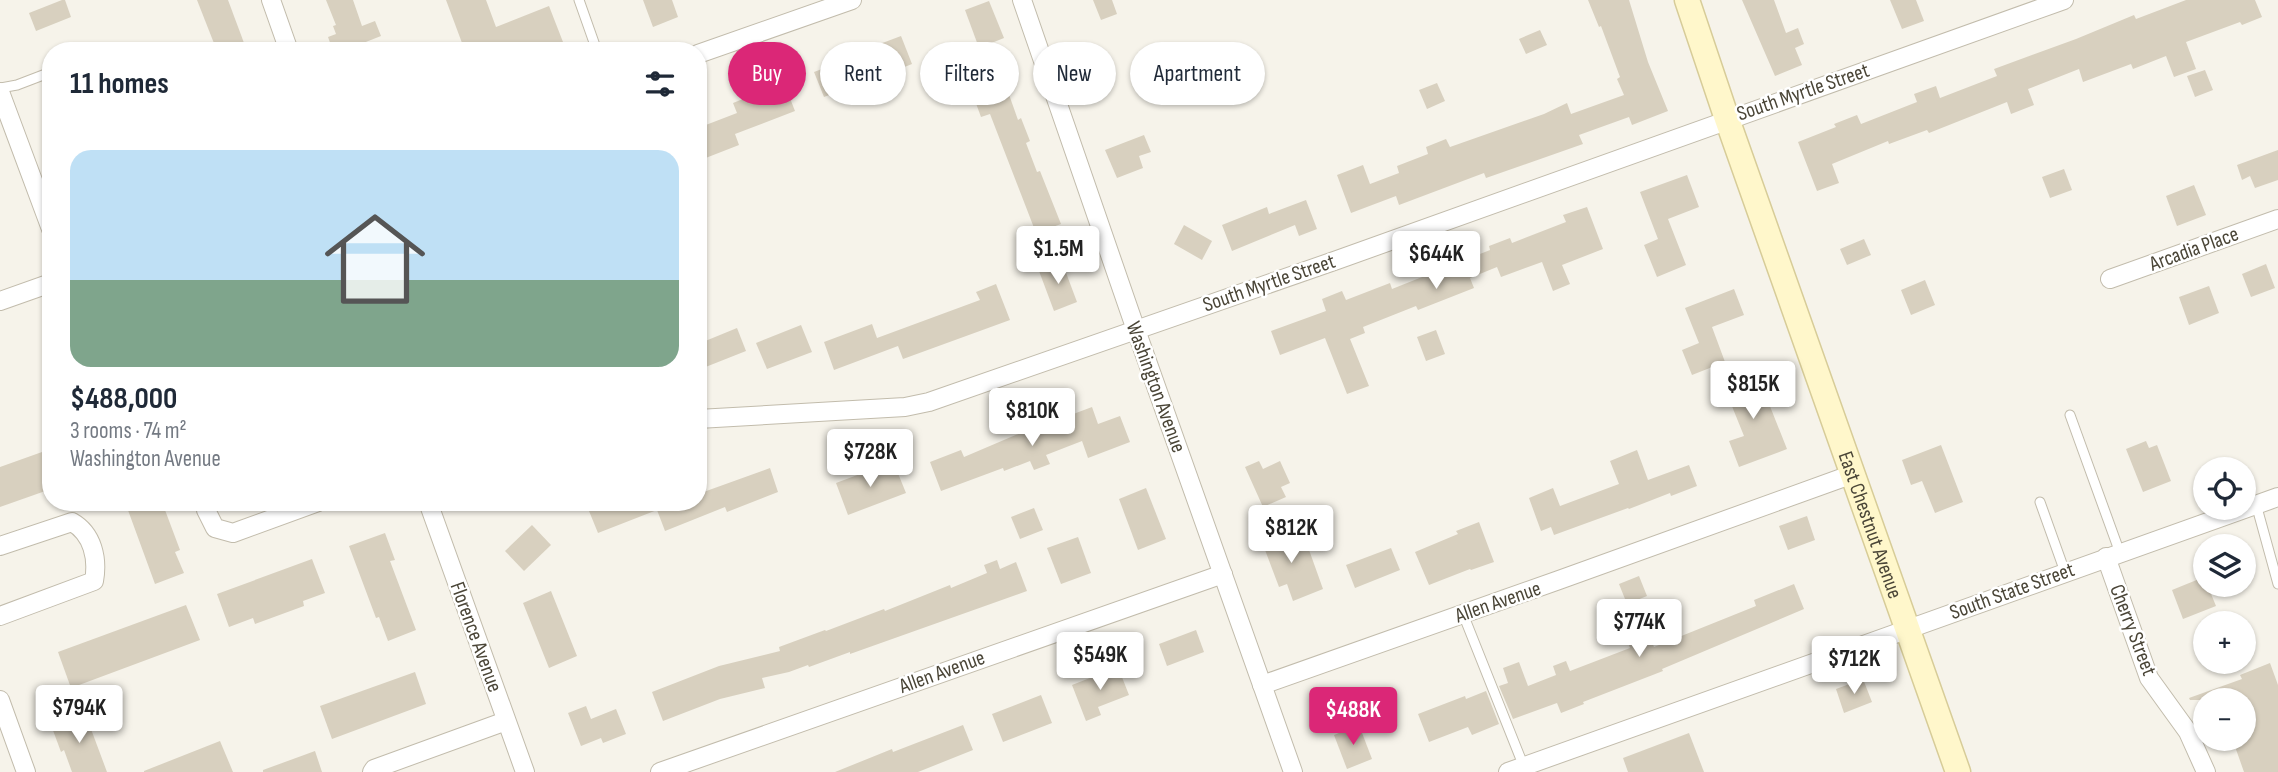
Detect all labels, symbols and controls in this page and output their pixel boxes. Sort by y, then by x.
chip: Buy [728,42,806,105]
chip: Rent [820,42,906,105]
chip: Filters [920,42,1019,105]
chip: New [1033,42,1116,105]
chip: Apartment [1130,42,1265,105]
street label: South Myrtle Street [1733,58,1873,126]
icon: filters [641,65,679,103]
text: 11 homes [70,66,169,102]
icon: home [312,196,438,322]
street label: Arcadia Place [2145,221,2242,277]
pin: $1.5M [1009,226,1107,286]
pin: $644K [1387,232,1485,291]
text: $1.5M [1032,235,1084,263]
text: $644K [1408,240,1464,268]
street label: South Myrtle Street [1199,249,1339,317]
street label: Washington Avenue [1121,318,1191,456]
pin: $815K [1704,362,1802,421]
text: $815K [1726,370,1780,398]
text: $488,000 [70,381,177,417]
pin: $810K [983,388,1081,448]
text: $810K [1005,397,1059,425]
text: 3 rooms · 74 m² [70,417,187,445]
pin: $728K [821,430,919,489]
text: $728K [843,438,897,466]
text: Washington Avenue [70,445,221,473]
street label: East Chestnut Avenue [1833,448,1908,602]
map controls [2193,457,2256,751]
button: locate [2193,457,2256,520]
pin: $812K [1242,505,1340,565]
text: $812K [1264,514,1318,542]
button: layers [2193,534,2256,597]
street label: South State Street [1946,557,2078,625]
street label: Allen Avenue [1451,576,1544,629]
street label: Florence Avenue [445,579,507,695]
street label: Cherry Street [2104,581,2162,679]
pin: $774K [1590,600,1688,659]
text: $774K [1613,608,1665,636]
button: + [2193,611,2256,674]
pin: $549K [1051,632,1149,692]
pin: $712K [1805,636,1903,696]
text: $549K [1073,641,1127,669]
street label: Allen Avenue [895,645,988,699]
text: $712K [1828,645,1880,673]
pin: $794K [30,686,128,745]
pin: $488K [1304,688,1402,747]
button: − [2193,688,2256,751]
text: $794K [52,694,106,722]
text: $488K [1325,696,1381,724]

